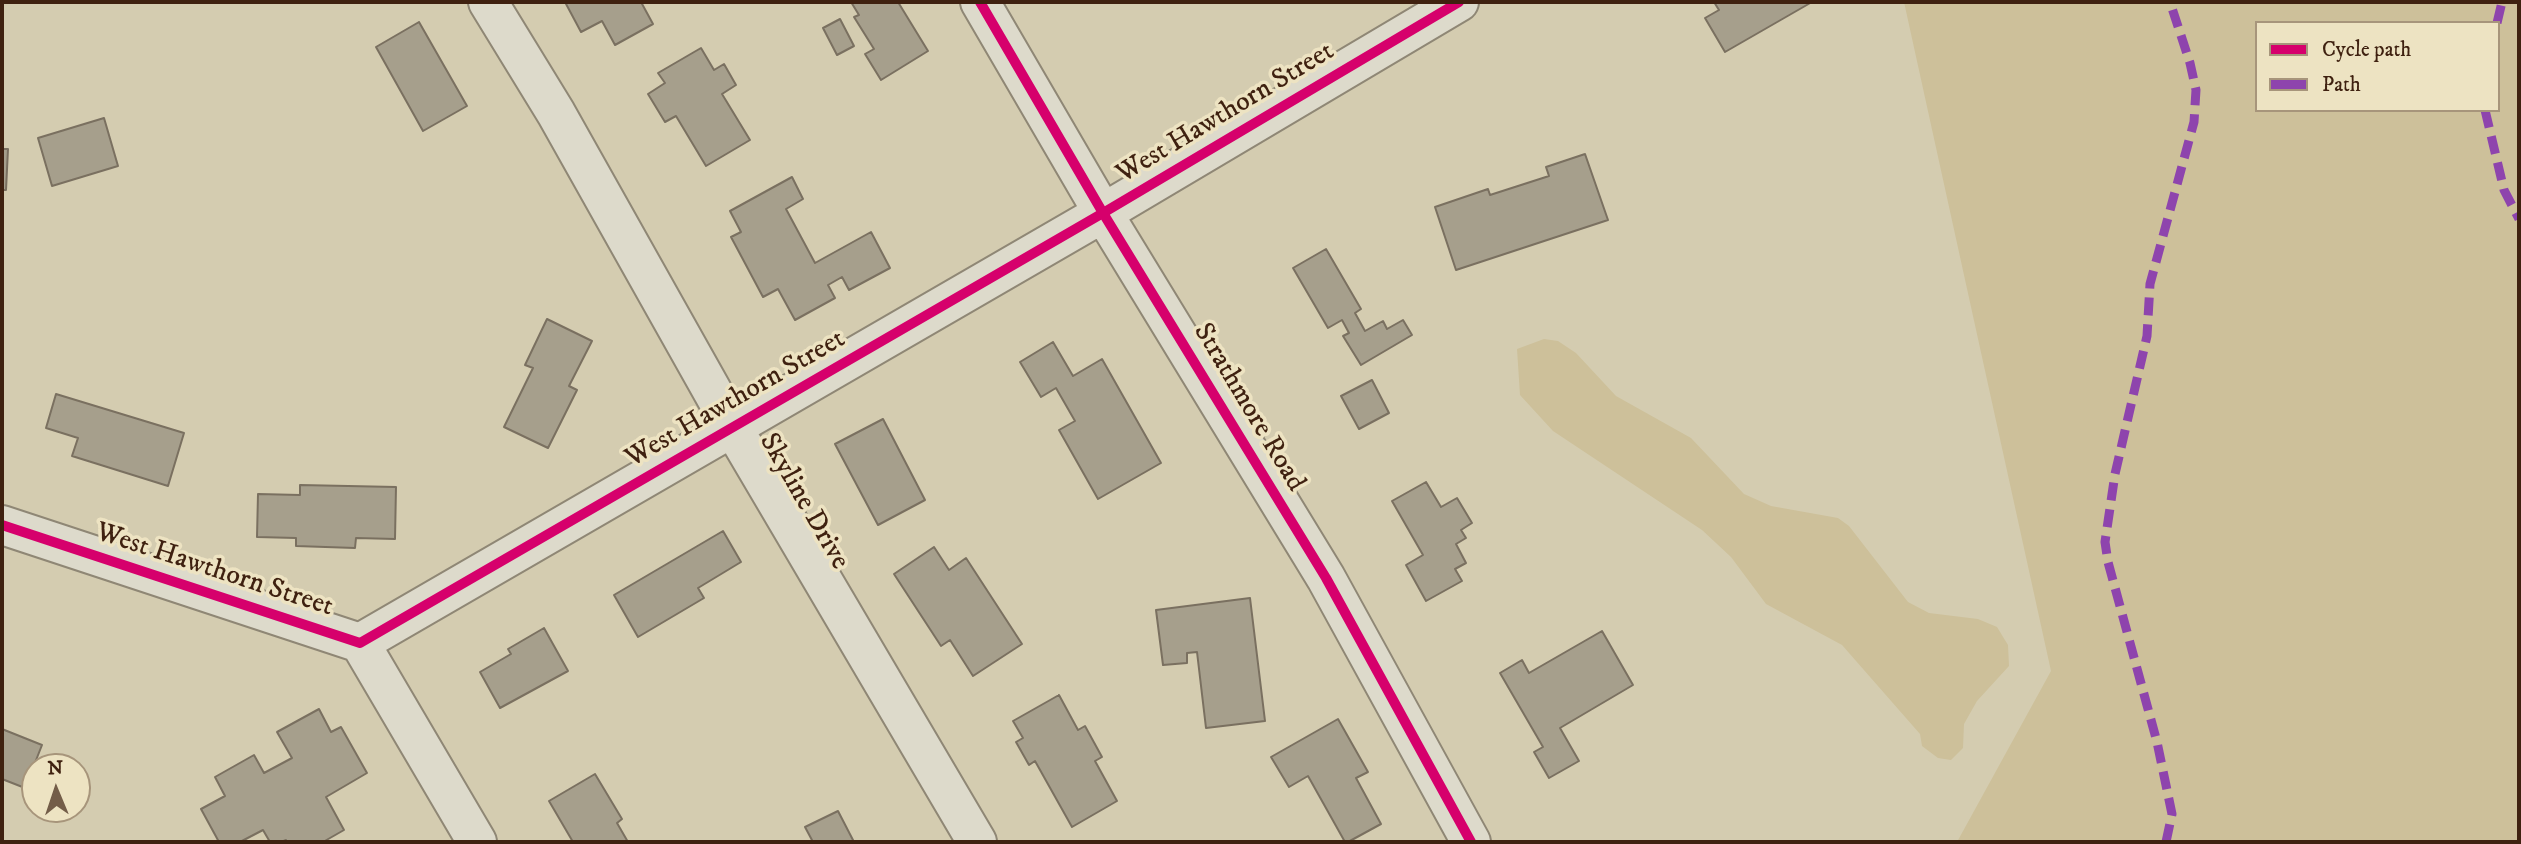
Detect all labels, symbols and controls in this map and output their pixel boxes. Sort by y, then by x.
legend [2255,21,2500,112]
street label: West Hawthorn Street [1111,36,1341,192]
text: Cycle path [2322,37,2411,63]
text: Path [2322,72,2361,98]
street label: Strathmore Road [1185,318,1311,498]
street label: West Hawthorn Street [620,324,852,476]
street label: Skyline Drive [751,428,855,576]
street label: West Hawthorn Street [91,517,337,625]
north arrow [21,753,91,823]
text: N [47,757,64,780]

